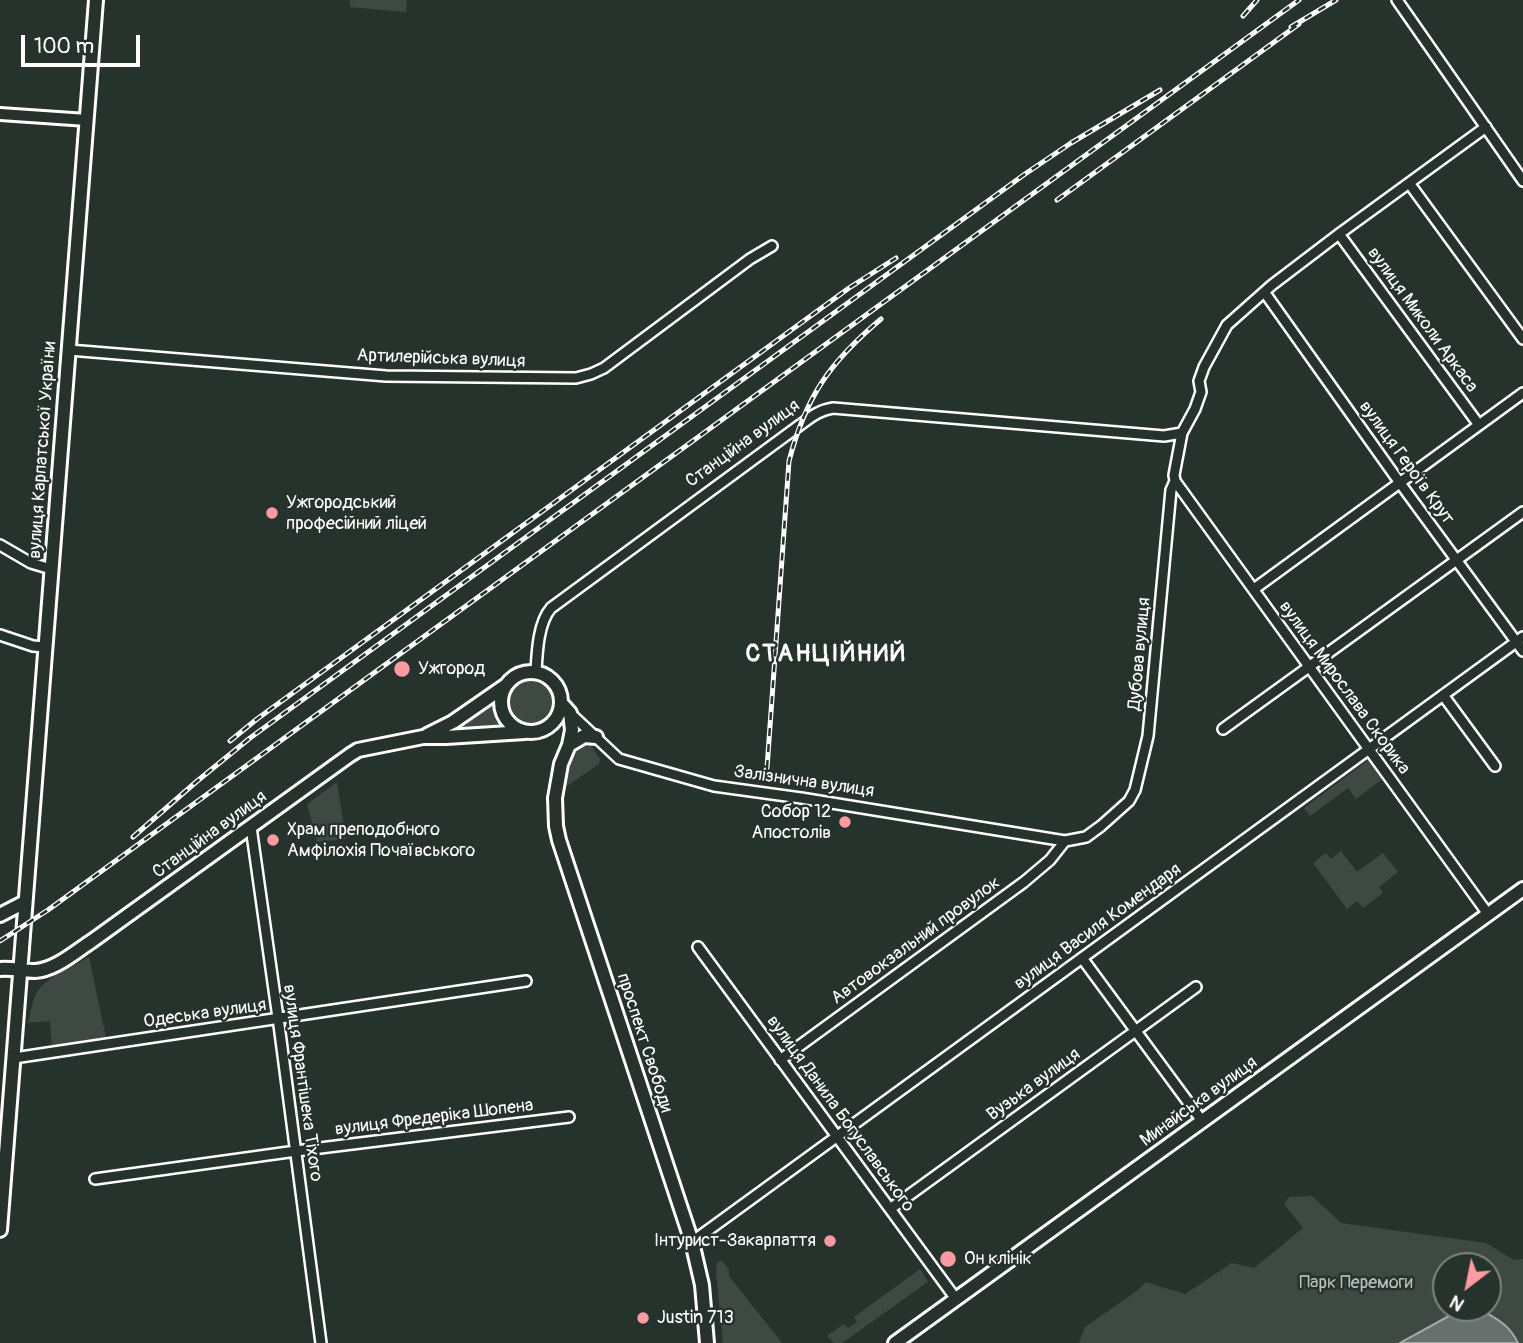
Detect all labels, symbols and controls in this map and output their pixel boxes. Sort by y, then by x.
scale bar [24,21,144,65]
text: 100 m [34,33,94,60]
street label: вулиця Миколи Аркаса [1362,243,1482,397]
street label: вулиця Карпатської України [25,341,61,559]
street label: Артилерійська вулиця [356,345,526,373]
street label: Станційна вулиця [682,395,804,493]
street label: вулиця Героїв Крут [1354,397,1458,529]
place label: Ужгородський професійний ліцей [286,492,427,534]
marker: Ужгородський професійний ліцей [264,505,280,521]
street label: Дубова вулиця [1124,597,1156,711]
street label: вулиця Мирослава Скорика [1274,597,1414,779]
district label: СТАНЦІЙНИЙ [747,641,905,669]
place label: Ужгород [418,658,485,680]
marker: Ужгород [392,659,412,679]
street label: Залізнична вулиця [732,761,876,803]
street label: Станційна вулиця [149,786,271,884]
place label: Собор 12 Апостолів [751,801,831,844]
marker: Собор 12 Апостолів [837,814,853,830]
place label: Храм преподобного Амфілохія Почаївського [287,819,475,862]
marker: Храм преподобного Амфілохія Почаївського [265,832,281,848]
street label: вулиця Василя Комендаря [1010,859,1186,995]
street label: Автовокзальний провулок [827,872,1005,1010]
street label: проспект Свободи [611,971,677,1115]
street label: вулиця Франтішека Тіхого [277,983,327,1183]
street label: Одеська вулиця [142,995,268,1033]
street label: вулиця Данила Богуславського [761,1011,919,1217]
street label: Вузька вулиця [983,1044,1085,1126]
street label: Минайська вулиця [1136,1052,1262,1152]
street label: вулиця Фредеріка Шопена [334,1095,534,1141]
place label: Інтурист-Закарпаття [654,1230,816,1252]
marker: Інтурист-Закарпаття [822,1233,838,1249]
place label: Он клінік [964,1248,1032,1270]
marker: Он клінік [938,1249,958,1269]
north arrow [1432,1252,1502,1322]
park label: Парк Перемоги [1299,1272,1413,1294]
text: N [1445,1290,1469,1317]
place label: Justin 713 [657,1307,734,1329]
marker: Justin 713 [635,1310,651,1326]

